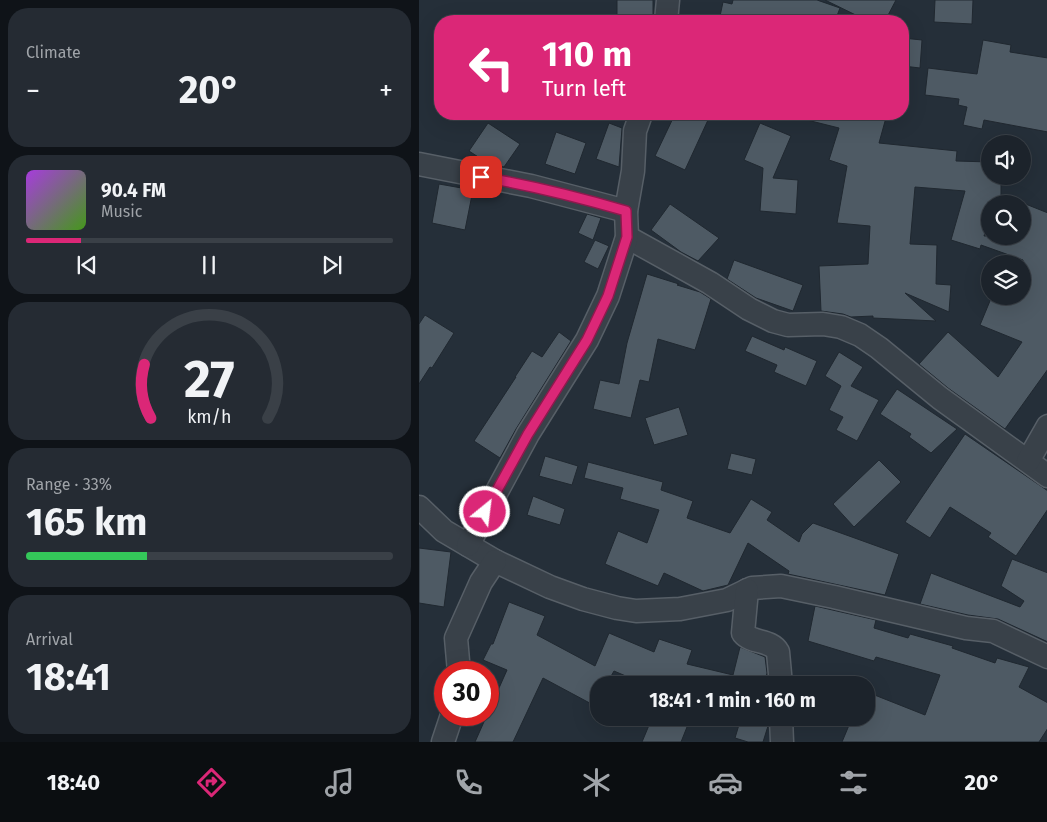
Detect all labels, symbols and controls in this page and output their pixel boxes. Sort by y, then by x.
text: 110 m [542,33,632,75]
icon: left [459,35,524,100]
text: Climate [26,43,81,62]
text: 20° [179,67,240,113]
text: − [26,74,40,107]
text: + [379,74,393,107]
text: Turn left [542,75,626,102]
map controls [981,135,1031,305]
button: sound [981,135,1031,185]
pin [460,156,502,198]
icon: arrive [467,163,495,191]
text: 90.4 FM [101,179,166,202]
button: search [981,195,1031,245]
text: Music [101,202,142,221]
icon: previous [73,251,101,279]
icon: pause [195,251,223,279]
icon: next [318,251,346,279]
button: layers [981,255,1031,305]
text: 27 [184,348,235,411]
text: km/h [187,406,232,428]
text: Range · 33% [26,475,112,494]
position arrow [458,485,510,537]
text: 165 km [26,499,147,545]
text: Arrival [26,630,73,649]
text: 18:41 [26,654,111,700]
speed limit sign: 30 [434,661,499,726]
text: 18:41 · 1 min · 160 m [649,689,816,712]
icon: directions [194,765,229,800]
icon: music [322,765,357,800]
icon: phone [451,765,486,800]
icon: climate [579,765,614,800]
icon: car [708,765,743,800]
icon: filters [836,765,871,800]
text: 18:40 [47,769,100,796]
text: 20° [964,769,1000,796]

